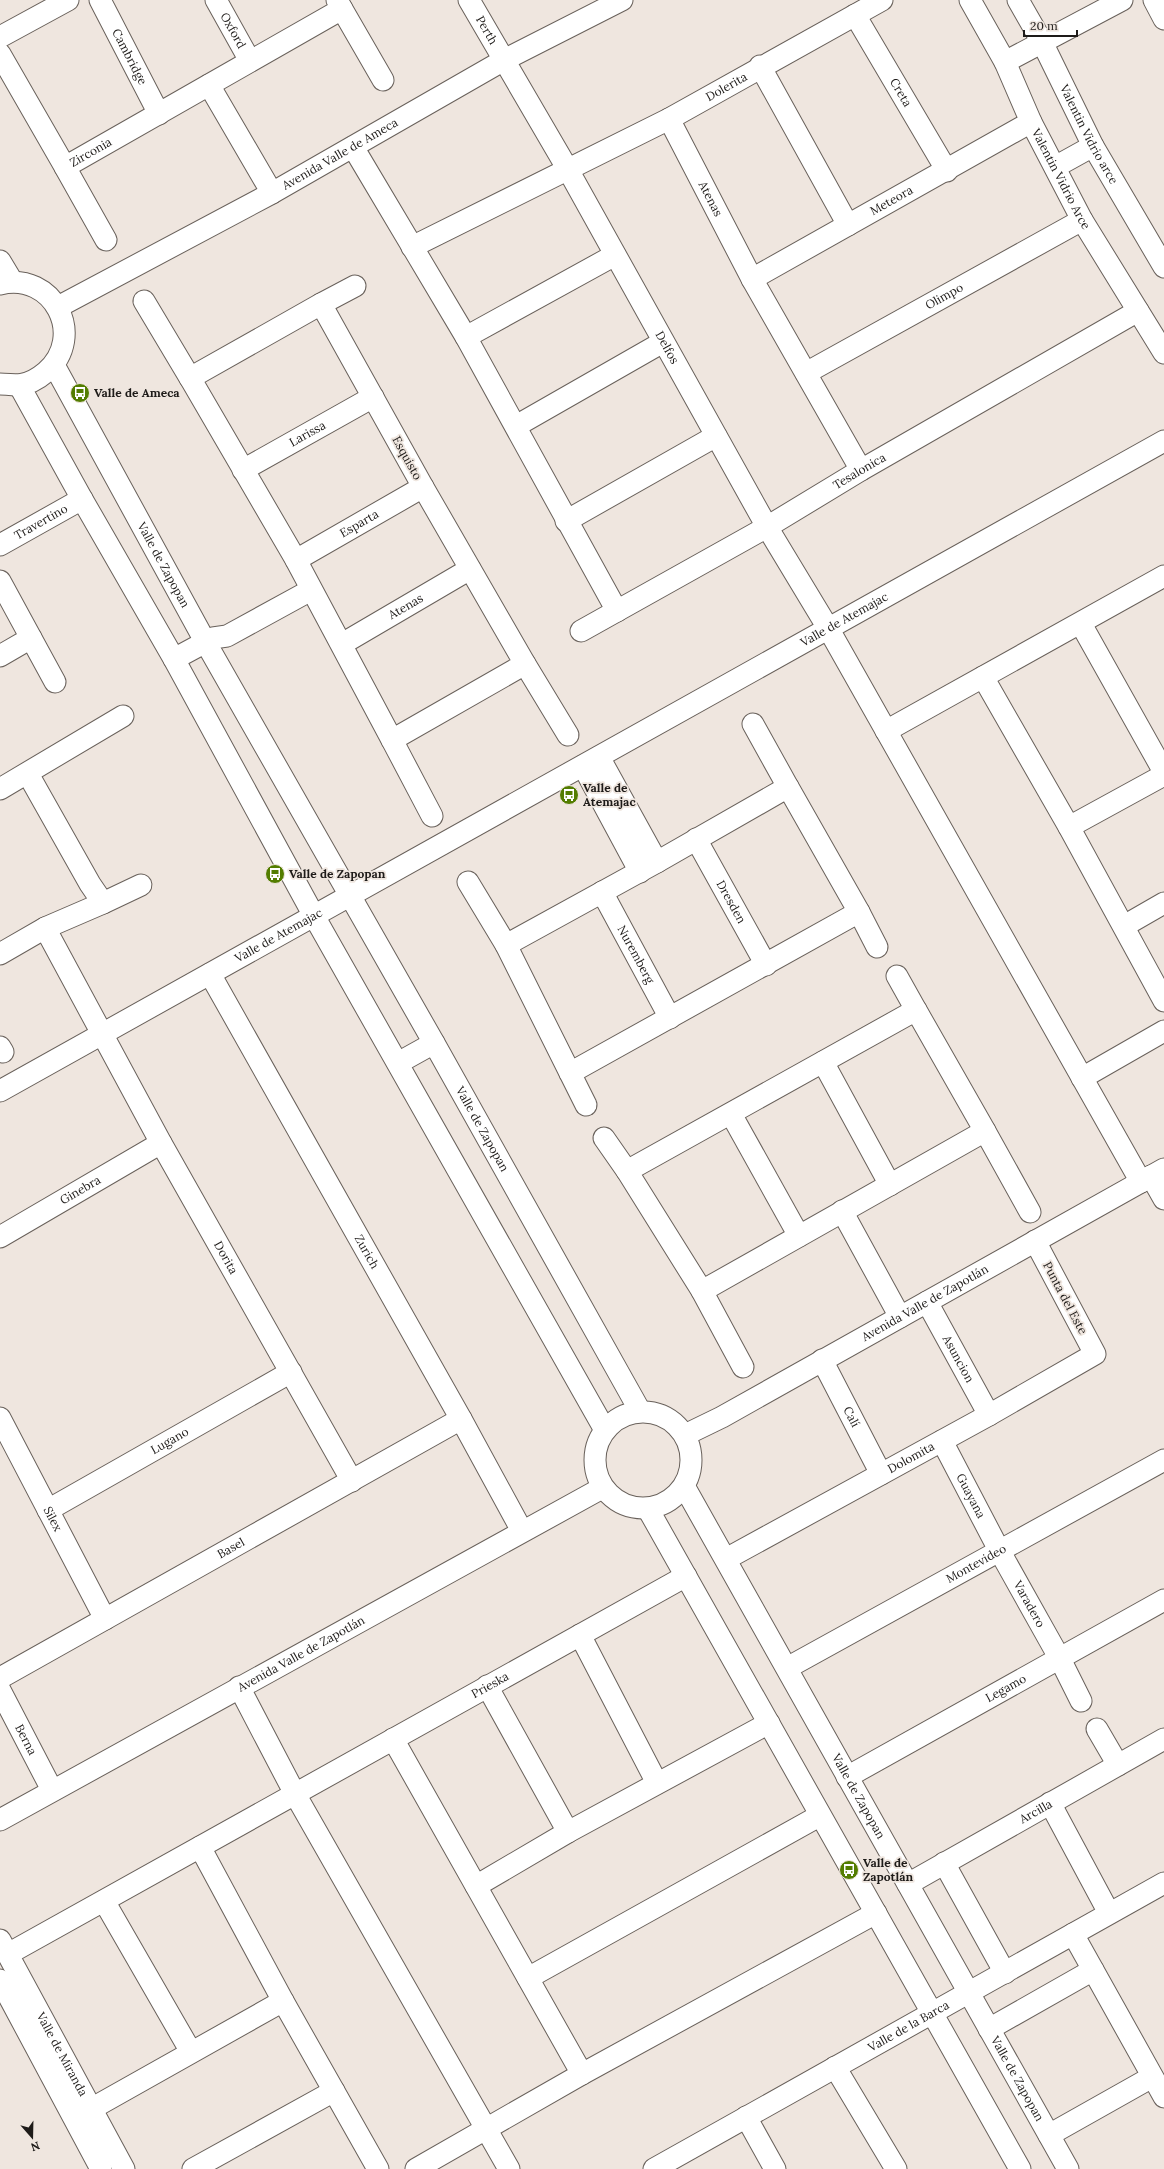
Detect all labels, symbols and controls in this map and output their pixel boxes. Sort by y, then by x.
street label: Oxford [217,10,250,51]
scale bar [1024,12,1077,38]
street label: Perth [473,13,501,47]
text: 20 m [1030,18,1058,33]
street label: Cambridge [109,26,151,88]
street label: Dolerita [703,69,750,104]
street label: Creta [887,75,915,109]
street label: Valentin Vidrio arce [1057,81,1122,187]
street label: Avenida Valle de Ameca [278,114,400,193]
street label: Valentin Vidrio Arce [1028,125,1094,232]
street label: Zirconia [67,134,114,170]
street label: Atenas [695,178,726,219]
street label: Meteora [867,182,915,218]
street label: Olimpo [922,279,966,312]
street label: Delfos [652,328,683,367]
bus stop icon: Valle de Ameca [69,382,91,404]
place label: Valle de Ameca [94,385,180,400]
street label: Larissa [286,417,328,449]
street label: Esquisto [389,433,426,482]
street label: Tesalonica [830,449,888,492]
street label: Travertino [11,501,70,543]
street label: Esparta [337,506,381,540]
street label: Valle de Zapopan [134,519,193,610]
street label: Valle de Atemajac [797,589,891,650]
street label: Atenas [385,590,426,623]
place label: Valle de Atemajac [583,780,636,809]
bus stop icon: Valle de Atemajac [558,784,580,806]
bus stop icon: Valle de Zapopan [264,863,286,885]
place label: Valle de Zapopan [289,866,386,881]
street label: Dresden [713,877,749,926]
street label: Valle de Atemajac [231,905,325,966]
street label: Nuremberg [614,923,658,986]
street label: Valle de Zapopan [452,1083,512,1174]
street label: Ginebra [57,1172,103,1207]
street label: Zurich [352,1232,383,1271]
street label: Dorita [211,1238,242,1277]
street label: Punta del Este [1040,1259,1091,1337]
street label: Avenida Valle de Zapotlán [858,1261,991,1345]
street label: Asuncion [939,1332,978,1385]
street label: Calí [840,1404,863,1429]
street label: Lugano [148,1424,191,1457]
street label: Dolomita [885,1438,937,1476]
street label: Guayana [953,1471,989,1521]
street label: Silex [41,1504,66,1534]
street label: Basel [214,1534,247,1561]
street label: Montevideo [943,1541,1009,1586]
street label: Varadero [1010,1577,1049,1630]
street label: Avenida Valle de Zapotlán [234,1612,367,1695]
street label: Prieska [469,1668,511,1701]
street label: Legamo [983,1671,1029,1705]
street label: Berna [12,1721,40,1757]
street label: Valle de Zapopan [829,1750,889,1841]
street label: Arcilla [1016,1796,1055,1827]
place label: Valle de Zapotlán [863,1855,914,1884]
bus stop icon: Valle de Zapotlán [838,1859,860,1881]
street label: Valle de la Barca [864,1997,952,2055]
street label: Valle de Miranda [33,2009,91,2099]
street label: Valle de Zapopan [987,2032,1048,2124]
north arrow [12,2117,52,2157]
text: N [29,2138,42,2155]

